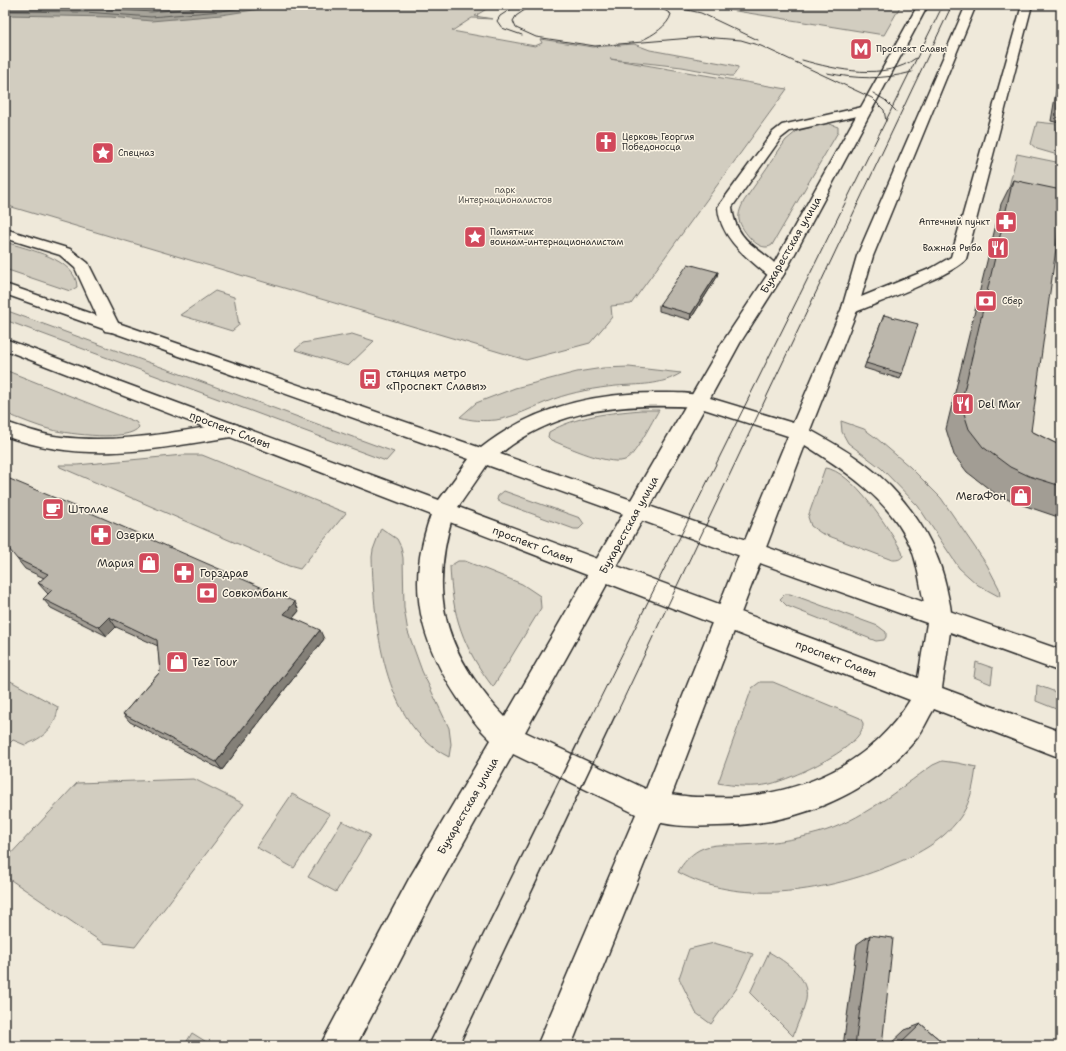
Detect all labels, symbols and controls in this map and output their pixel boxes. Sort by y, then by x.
metro station icon: Проспект Славы [848,36,874,62]
place label: Проспект Славы [876,43,947,55]
church icon: Церковь Георгия Победоносца [593,129,619,155]
place label: Церковь Георгия Победоносца [622,131,695,153]
place icon: Спецназ [90,140,116,166]
place label: Спецназ [118,147,155,159]
park label: парк Интернационалистов [458,184,552,206]
street label: Бухарестская улица [757,194,825,296]
pharmacy icon: Аптечный пункт [993,209,1019,235]
place label: Аптечный пункт [919,216,990,228]
place icon: Памятник воинам-интернационалистам [462,224,488,250]
place label: Памятник воинам-интернационалистам [490,226,623,248]
restaurant icon: Важная Рыба [985,235,1011,261]
place label: Важная Рыба [923,242,982,254]
bank icon: Сбер [973,288,999,314]
place label: Сбер [1002,295,1023,307]
bus stop icon: станция метро «Проспект Славы» [357,366,383,392]
place label: станция метро «Проспект Славы» [386,366,487,394]
restaurant icon: Del Mar [950,391,976,417]
place label: Del Mar [978,397,1021,412]
street label: проспект Славы [187,408,273,452]
street label: Бухарестская улица [596,473,662,577]
shop icon: МегаФон [1008,483,1034,509]
place label: МегаФон [956,489,1006,504]
cafe icon: Штолле [40,496,66,522]
place label: Штолле [68,502,109,517]
pharmacy icon: Озерки [88,522,114,548]
street label: проспект Славы [490,523,576,567]
place label: Озерки [116,528,155,543]
shop icon: Мария [136,550,162,576]
place label: Мария [97,556,134,571]
pharmacy icon: Горздрав [171,560,197,586]
place label: Горздрав [200,566,248,581]
bank icon: Совкомбанк [194,580,220,606]
place label: Совкомбанк [222,586,288,601]
street label: проспект Славы [793,637,879,681]
shop icon: Tez Tour [164,649,190,675]
place label: Tez Tour [192,655,238,670]
street label: Бухарестская улица [434,755,502,857]

